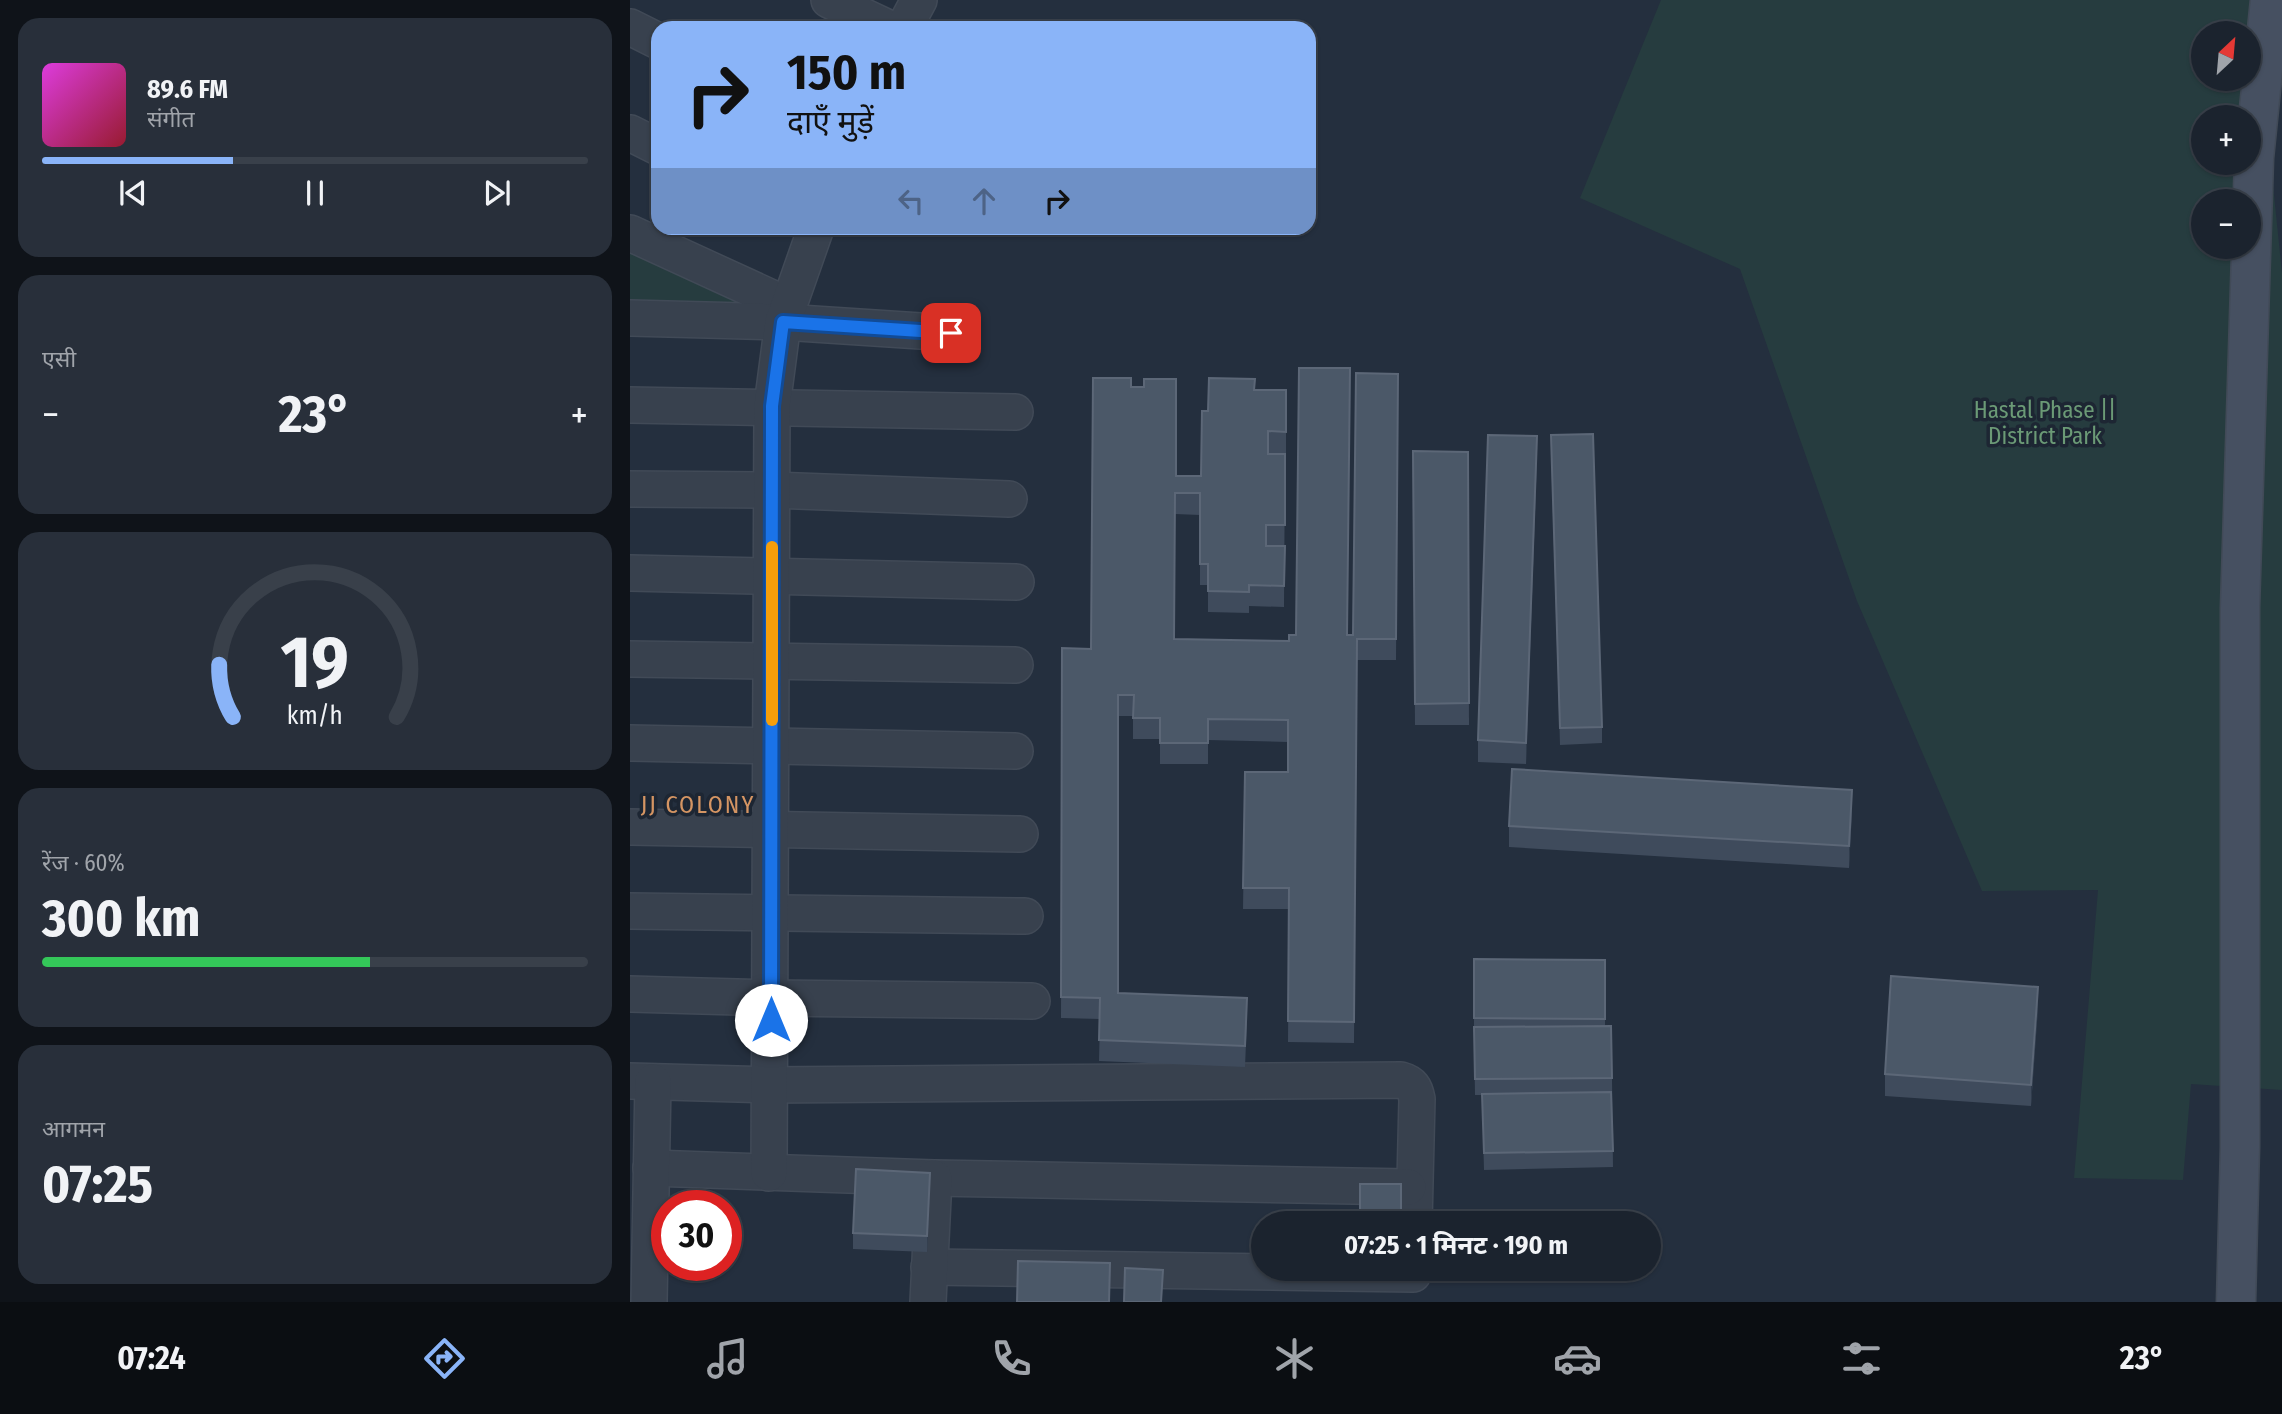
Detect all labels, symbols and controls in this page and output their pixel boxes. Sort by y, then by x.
north arrow [2191,21,2261,91]
map controls [2191,21,2261,259]
text: 150 m [787,43,906,102]
icon: right [672,49,763,140]
text: 89.6 FM [147,74,228,105]
text: दाएँ मुड़ें [787,103,874,141]
text: संगीत [147,105,195,133]
button: + [2191,105,2261,175]
icon: previous [114,174,152,212]
icon: pause [296,174,334,212]
icon: next [478,174,516,212]
icon: left [892,182,930,220]
icon: ahead [965,182,1003,220]
icon: right [1038,182,1076,220]
button: − [2191,189,2261,259]
pin [921,303,981,363]
icon: arrive [932,314,970,352]
text: एसी [42,345,76,373]
text: 23° [278,383,351,446]
text: − [42,392,59,438]
text: + [571,392,588,438]
park label: Hastal Phase || District Park [1974,396,2116,450]
text: 19 [281,619,349,706]
text: km/h [287,701,343,731]
district label: JJ COLONY [641,791,755,819]
text: रेंज · 60% [42,849,125,877]
text: 300 km [42,887,200,950]
position arrow [734,983,808,1057]
text: आगमन [42,1115,105,1143]
text: 07:25 [42,1153,153,1216]
speed limit sign: 30 [651,1190,742,1281]
text: 07:25 · 1 मिनट · 190 m [1344,1230,1568,1261]
icon: directions [420,1334,469,1383]
icon: music [703,1334,752,1383]
icon: phone [987,1334,1036,1383]
icon: climate [1270,1334,1319,1383]
icon: car [1553,1334,1602,1383]
icon: filters [1837,1334,1886,1383]
text: 07:24 [117,1339,186,1377]
text: 23° [2120,1339,2165,1377]

